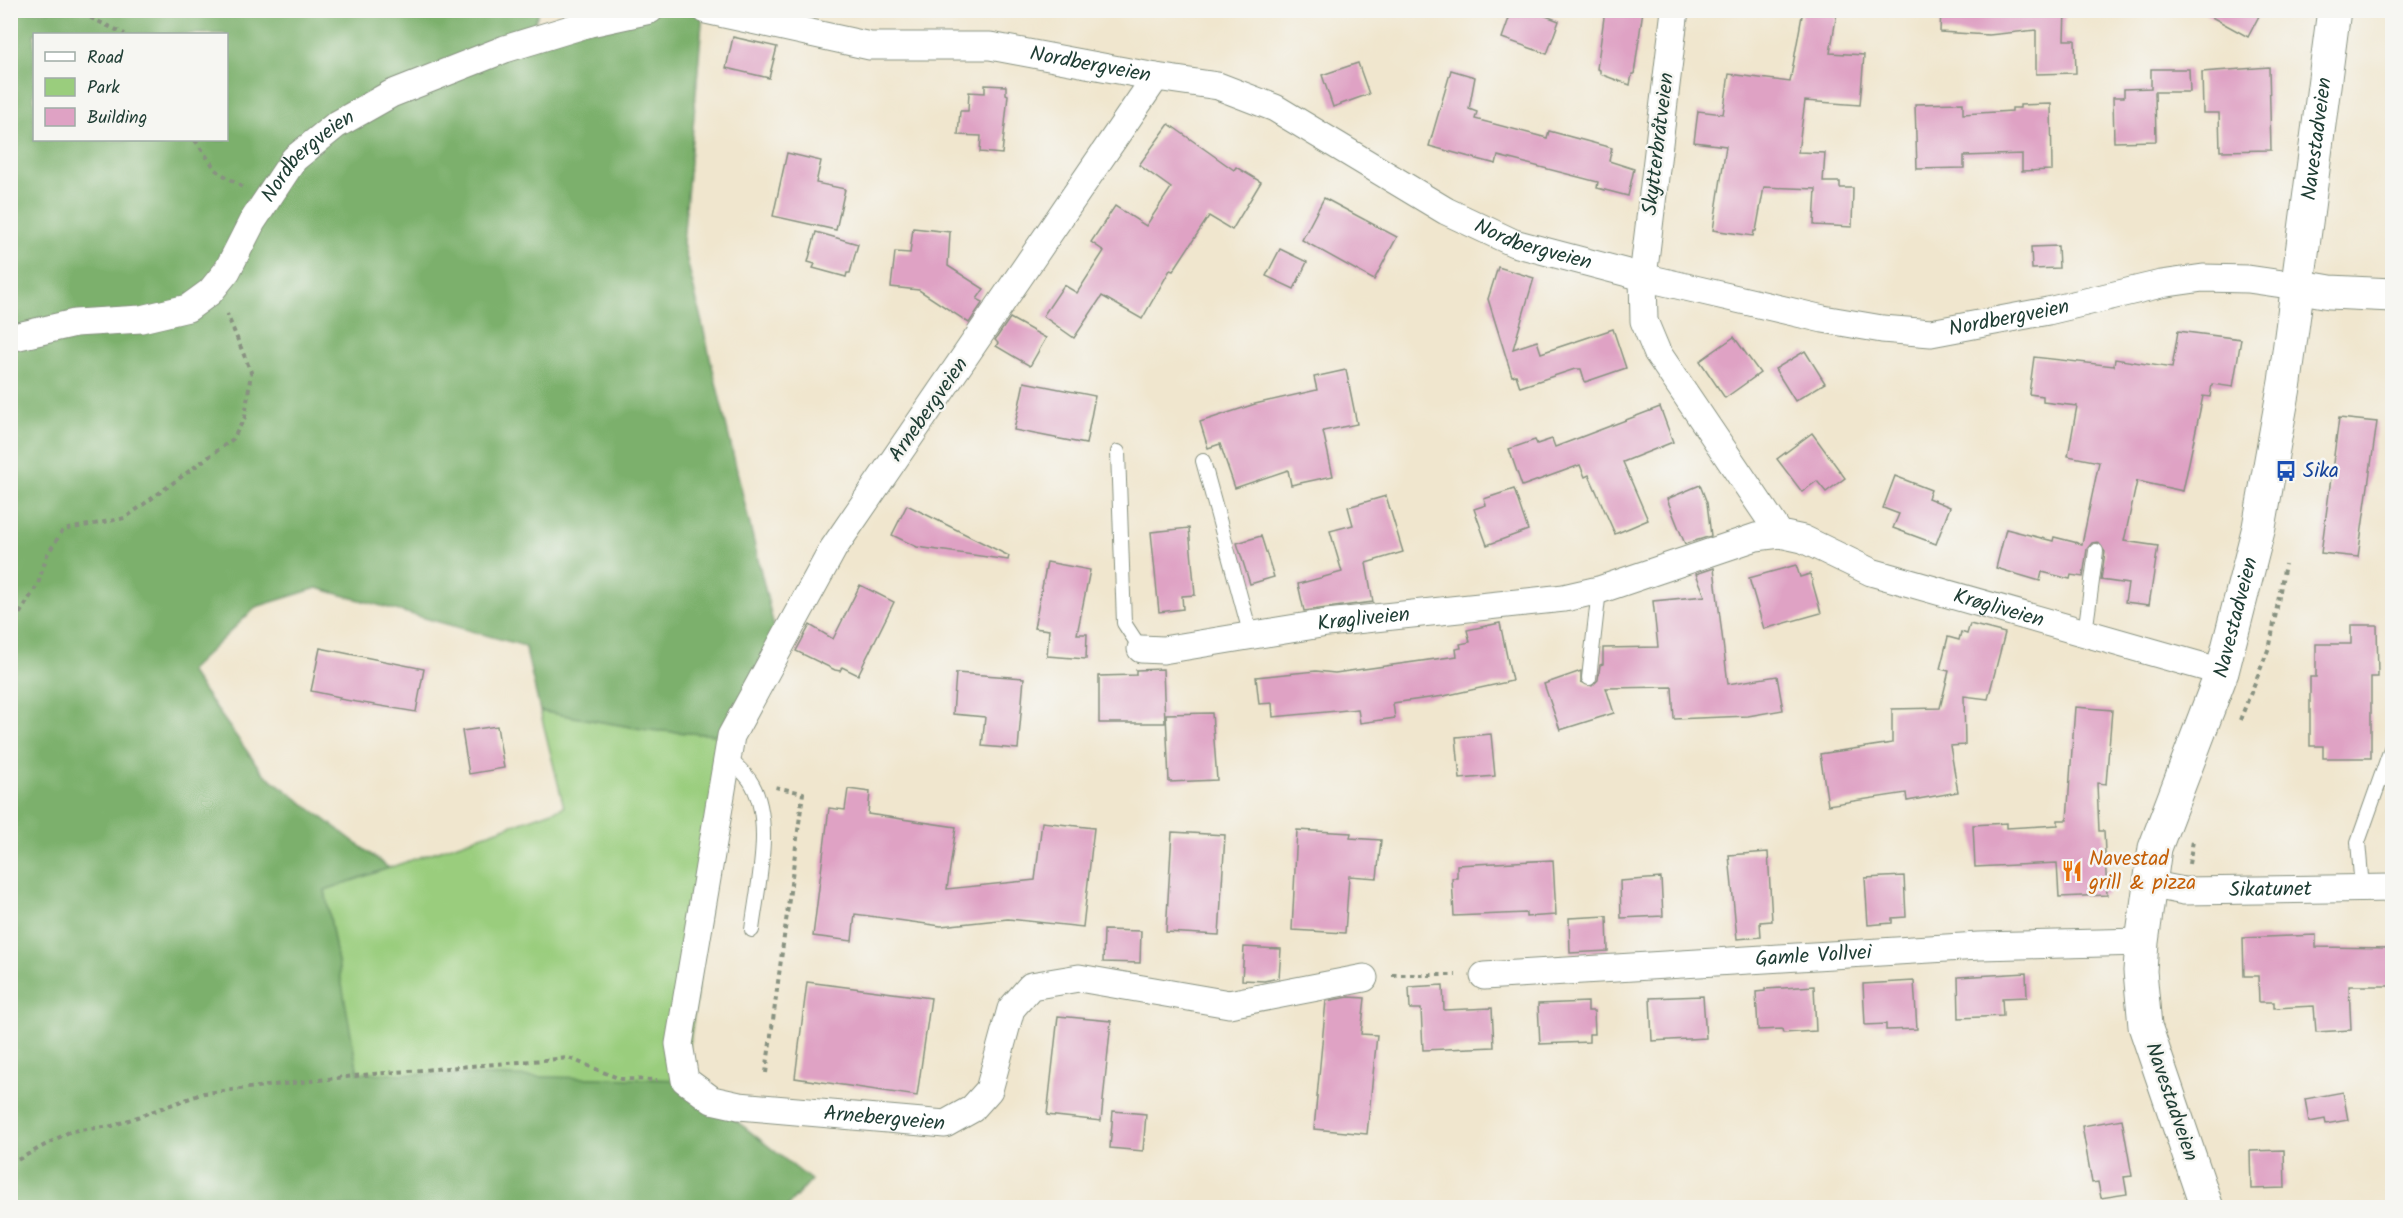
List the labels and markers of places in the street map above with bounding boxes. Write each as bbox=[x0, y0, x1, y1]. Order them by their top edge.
place label: Sika bbox=[2303, 455, 2339, 488]
bus stop icon: Sika bbox=[2274, 459, 2298, 483]
place label: Navestad grill & pizza bbox=[2088, 843, 2196, 900]
restaurant icon: Navestad grill & pizza bbox=[2060, 859, 2084, 883]

